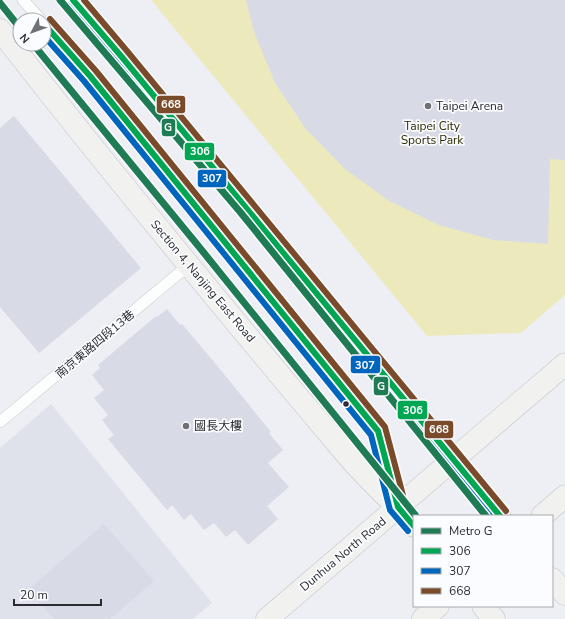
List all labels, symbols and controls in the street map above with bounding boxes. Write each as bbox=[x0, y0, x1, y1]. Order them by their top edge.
north arrow bbox=[12, 12, 52, 52]
text: N bbox=[16, 30, 33, 46]
line badge: 668 bbox=[156, 95, 186, 114]
text: 668 bbox=[161, 97, 181, 112]
place label: Taipei Arena bbox=[436, 98, 503, 114]
marker: Taipei Arena bbox=[423, 101, 433, 111]
line badge: G bbox=[161, 118, 176, 137]
park label: Taipei City Sports Park bbox=[401, 118, 464, 148]
text: G bbox=[164, 120, 172, 135]
line badge: 306 bbox=[184, 142, 215, 161]
text: 306 bbox=[190, 144, 210, 159]
line badge: 307 bbox=[197, 169, 227, 188]
text: 307 bbox=[202, 171, 222, 186]
street label: Section 4, Nanjing East Road bbox=[147, 217, 259, 345]
street label: 南京東路四段13巷 bbox=[52, 306, 138, 382]
line badge: 307 bbox=[350, 355, 381, 374]
text: 307 bbox=[355, 358, 375, 373]
line badge: G bbox=[373, 376, 389, 396]
text: G bbox=[377, 379, 385, 394]
unlabelled marker bbox=[341, 399, 351, 409]
line badge: 306 bbox=[397, 400, 428, 420]
text: 306 bbox=[403, 403, 423, 418]
place label: 國長大樓 bbox=[194, 418, 242, 434]
line badge: 668 bbox=[424, 420, 454, 439]
marker: 國長大樓 bbox=[181, 421, 191, 431]
text: 668 bbox=[429, 422, 449, 437]
street label: Dunhua North Road bbox=[297, 513, 389, 595]
legend bbox=[413, 515, 553, 607]
text: Metro G bbox=[449, 523, 493, 539]
text: 306 bbox=[449, 543, 471, 559]
text: 307 bbox=[449, 563, 471, 579]
scale bar bbox=[14, 581, 101, 607]
text: 668 bbox=[449, 583, 471, 599]
text: 20 m bbox=[20, 587, 48, 603]

